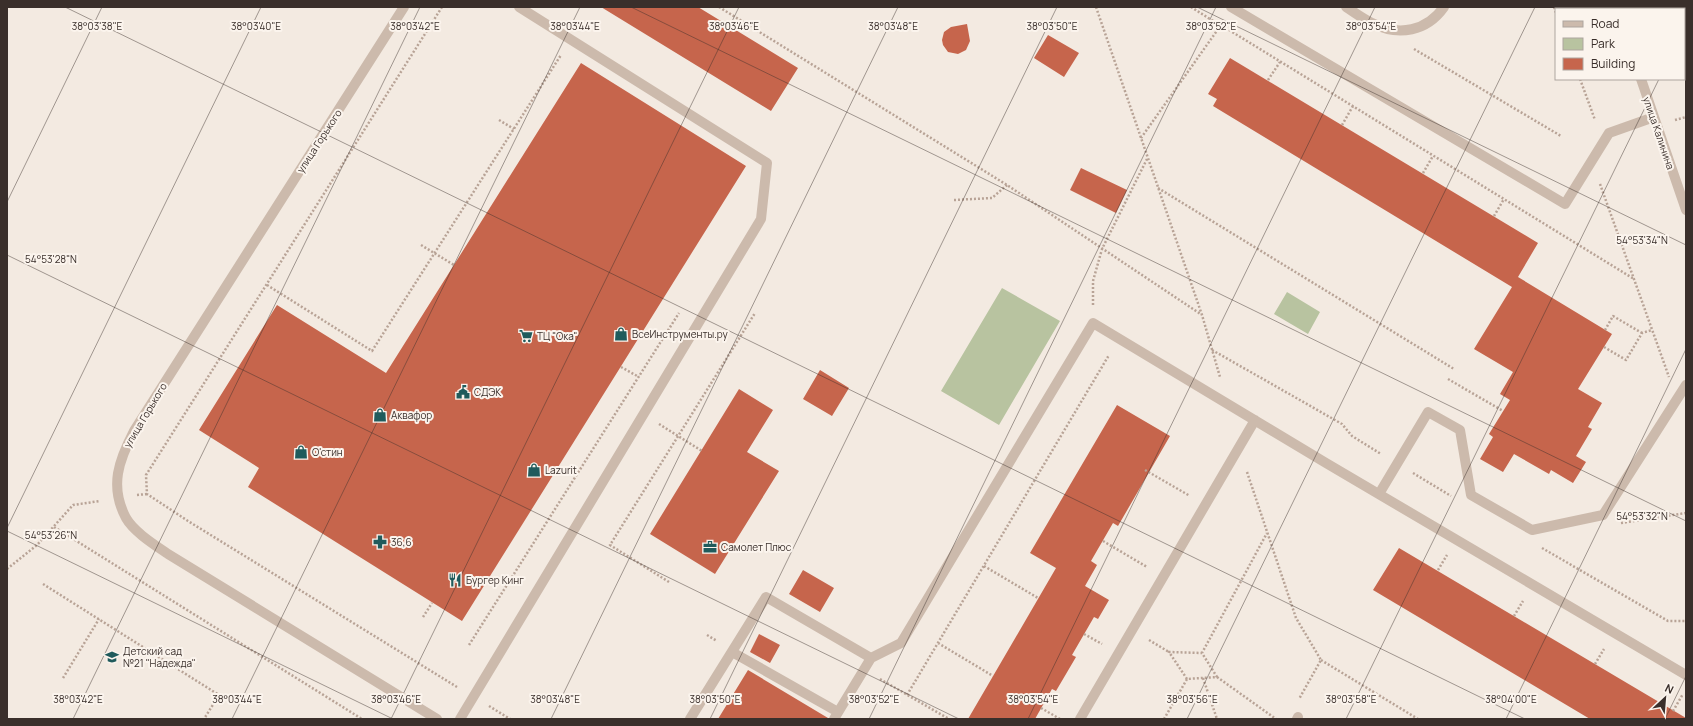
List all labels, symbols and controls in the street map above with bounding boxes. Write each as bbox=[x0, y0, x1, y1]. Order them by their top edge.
legend bbox=[1555, 8, 1685, 80]
text: Road bbox=[1591, 15, 1619, 32]
text: 38°03'38"E bbox=[72, 19, 123, 33]
text: 38°03'40"E bbox=[231, 19, 281, 33]
text: 38°03'42"E bbox=[390, 19, 440, 33]
text: 38°03'44"E bbox=[550, 19, 600, 33]
text: 38°03'46"E bbox=[709, 19, 759, 33]
text: 38°03'48"E bbox=[868, 19, 918, 33]
text: 38°03'50"E bbox=[1026, 19, 1078, 33]
text: 38°03'52"E bbox=[1186, 19, 1237, 33]
text: 38°03'54"E bbox=[1346, 19, 1397, 33]
text: Park bbox=[1591, 35, 1616, 52]
text: Building bbox=[1591, 55, 1635, 72]
street label: улица Калинина bbox=[1640, 95, 1678, 171]
street label: улица Горького bbox=[293, 106, 345, 175]
text: 54°53'34"N bbox=[1616, 233, 1668, 247]
text: 54°53'28"N bbox=[25, 252, 77, 266]
shop icon: ВсеИнструменты.ру bbox=[613, 326, 629, 342]
place label: ВсеИнструменты.ру bbox=[632, 327, 728, 341]
supermarket icon: ТЦ "Ока" bbox=[518, 328, 534, 344]
place label: ТЦ "Ока" bbox=[537, 329, 578, 343]
street label: улица Горького bbox=[120, 380, 170, 450]
public building icon: СДЭК bbox=[455, 384, 471, 400]
place label: СДЭК bbox=[474, 385, 501, 399]
shop icon: Аквафор bbox=[372, 407, 388, 423]
place label: Аквафор bbox=[391, 408, 432, 422]
shop icon: О'стин bbox=[293, 444, 309, 460]
place label: О'стин bbox=[312, 445, 343, 459]
shop icon: Lazurit bbox=[526, 462, 542, 478]
place label: Lazurit bbox=[545, 463, 577, 477]
text: 54°53'32"N bbox=[1616, 509, 1668, 523]
text: 54°53'26"N bbox=[25, 528, 77, 542]
pharmacy icon: 36,6 bbox=[372, 534, 388, 550]
place label: 36,6 bbox=[391, 535, 412, 549]
office icon: Самолет Плюс bbox=[702, 539, 718, 555]
place label: Самолет Плюс bbox=[721, 540, 792, 554]
restaurant icon: Бургер Кинг bbox=[447, 572, 463, 588]
place label: Бургер Кинг bbox=[466, 573, 524, 587]
place label: Детский сад №21 "Надежда" bbox=[123, 644, 196, 670]
school or university icon: Детский сад №21 "Надежда" bbox=[104, 649, 120, 665]
north arrow bbox=[1645, 678, 1685, 718]
text: N bbox=[1663, 680, 1677, 697]
text: 38°03'42"E bbox=[53, 692, 103, 706]
text: 38°03'44"E bbox=[212, 692, 262, 706]
text: 38°03'46"E bbox=[371, 692, 421, 706]
text: 38°03'48"E bbox=[530, 692, 580, 706]
text: 38°03'50"E bbox=[689, 692, 741, 706]
text: 38°03'52"E bbox=[849, 692, 900, 706]
text: 38°03'54"E bbox=[1008, 692, 1059, 706]
text: 38°03'56"E bbox=[1166, 692, 1218, 706]
text: 38°03'58"E bbox=[1326, 692, 1377, 706]
text: 38°04'00"E bbox=[1485, 692, 1537, 706]

